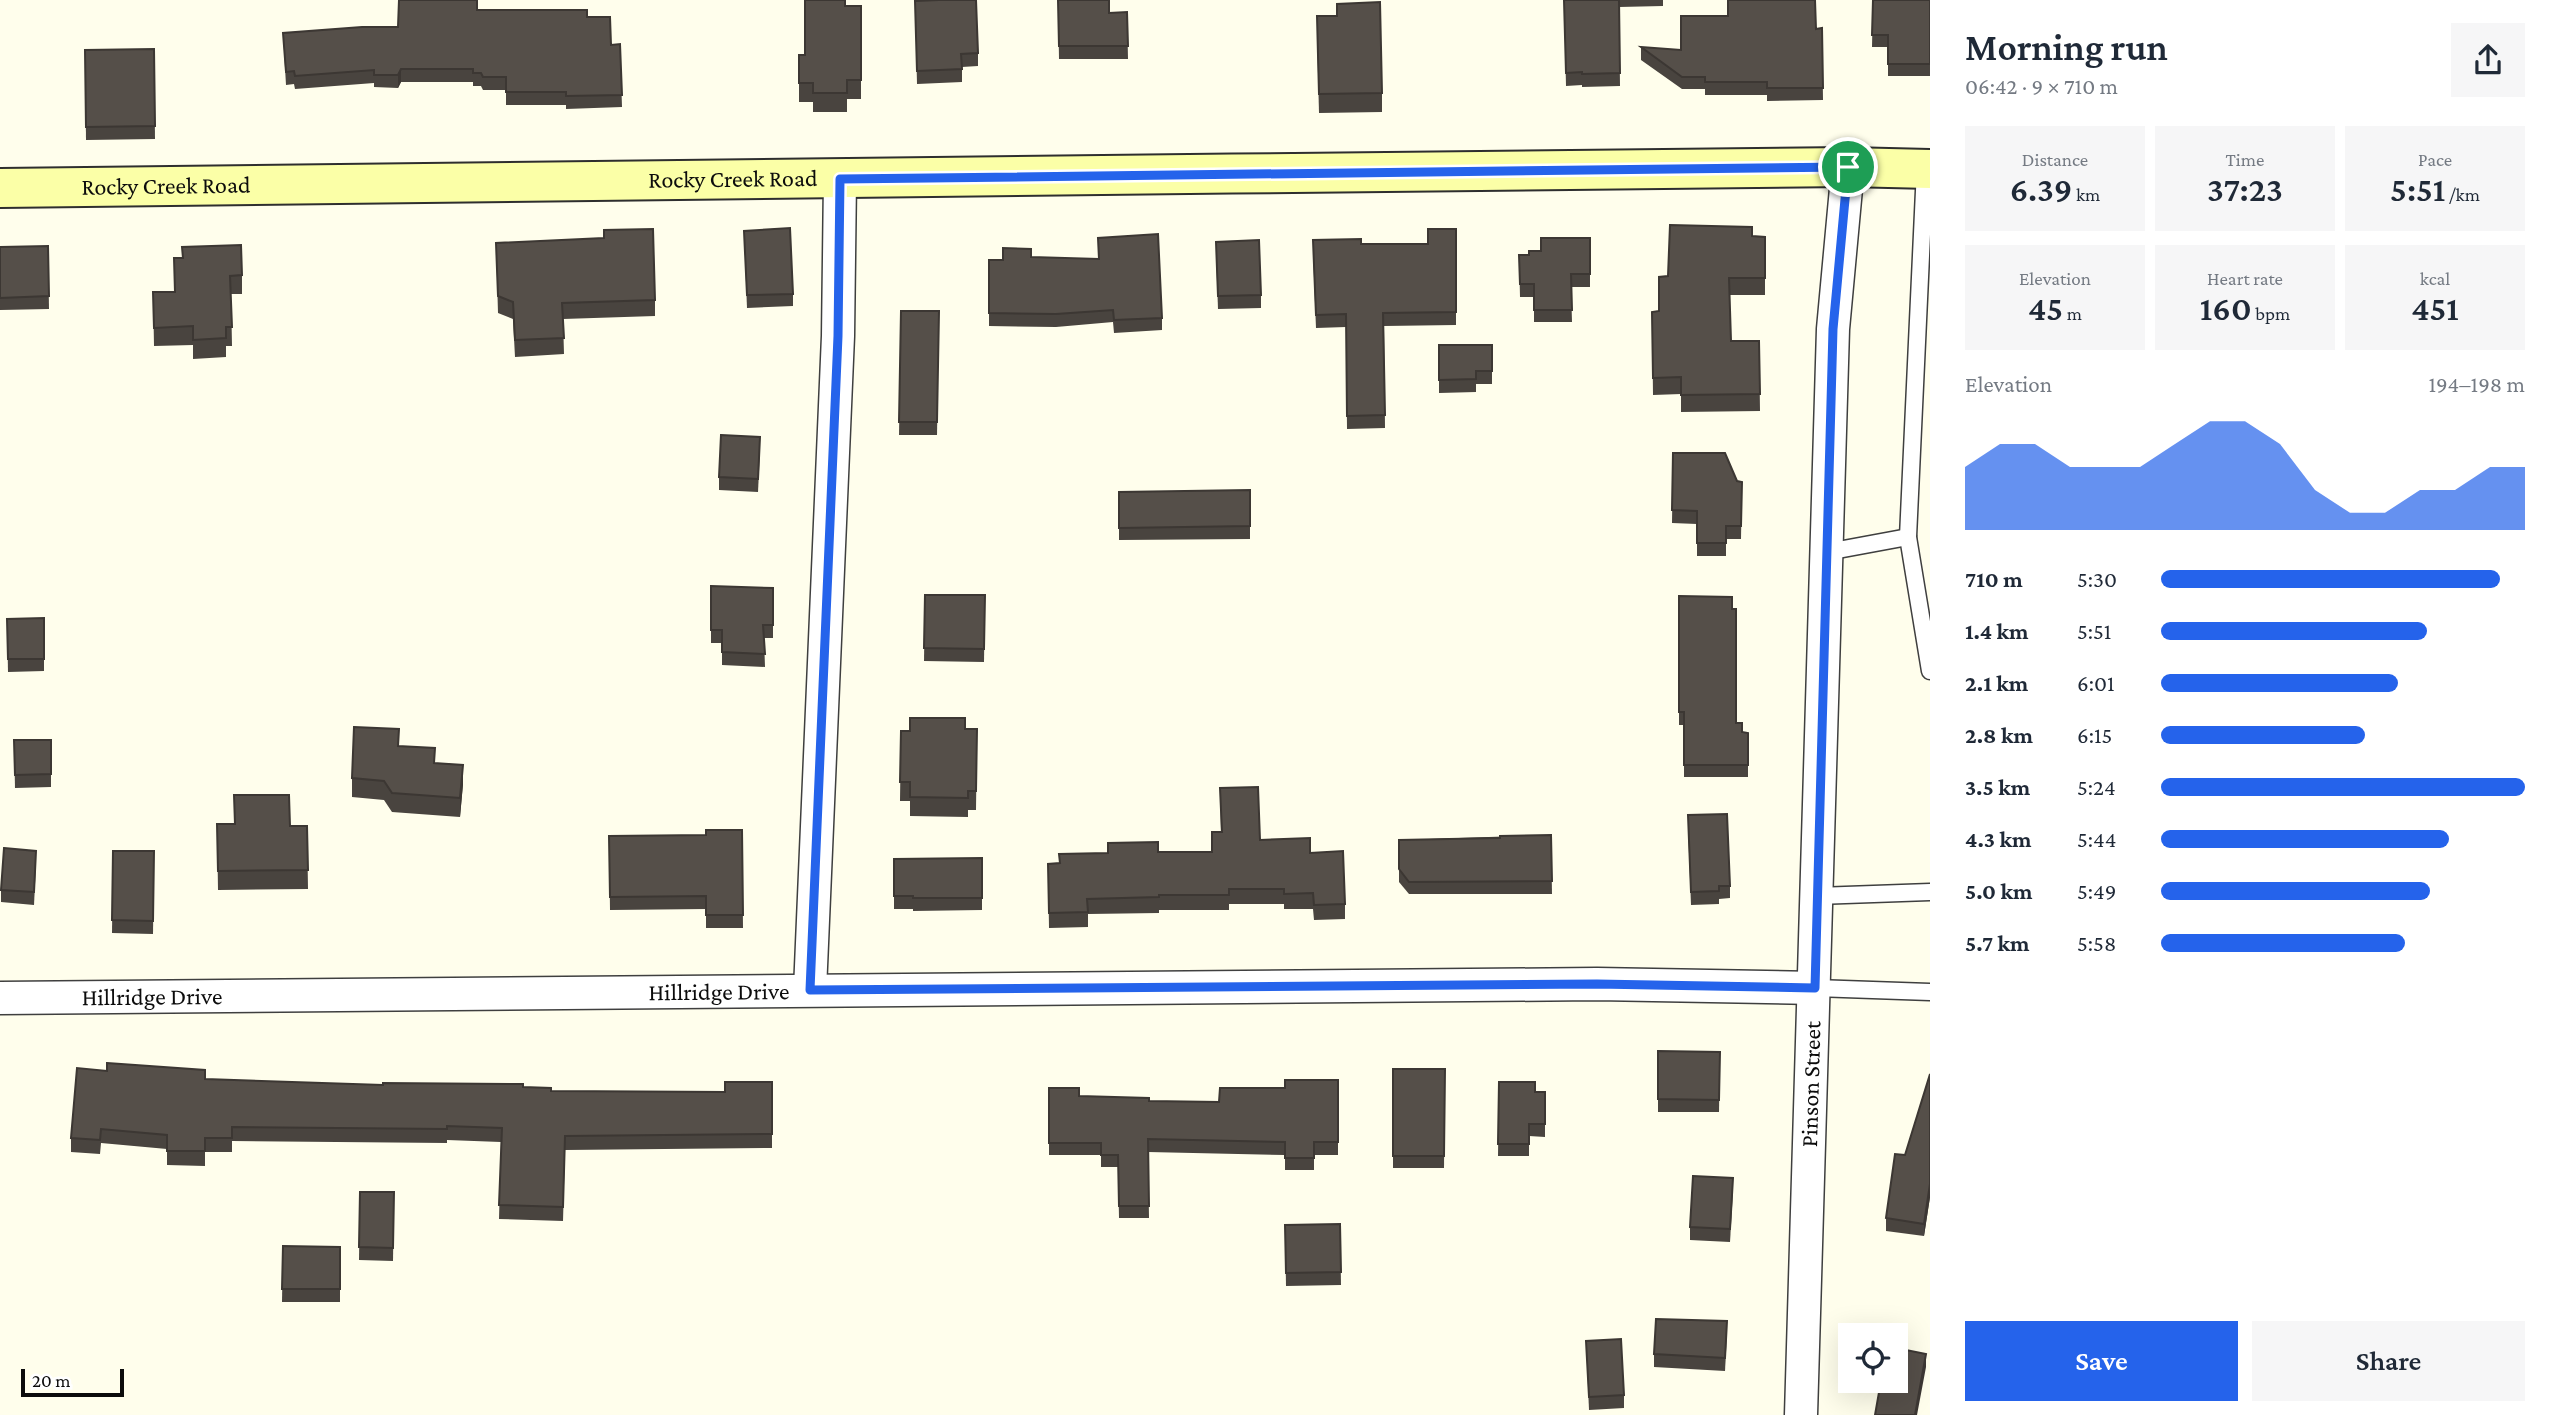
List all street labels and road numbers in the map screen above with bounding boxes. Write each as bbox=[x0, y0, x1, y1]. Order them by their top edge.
street label: Rocky Creek Road bbox=[648, 164, 818, 193]
street label: Rocky Creek Road bbox=[81, 171, 251, 200]
street label: Hillridge Drive bbox=[648, 977, 790, 1005]
street label: Hillridge Drive bbox=[81, 982, 223, 1010]
street label: Pinson Street bbox=[1795, 1020, 1826, 1148]

